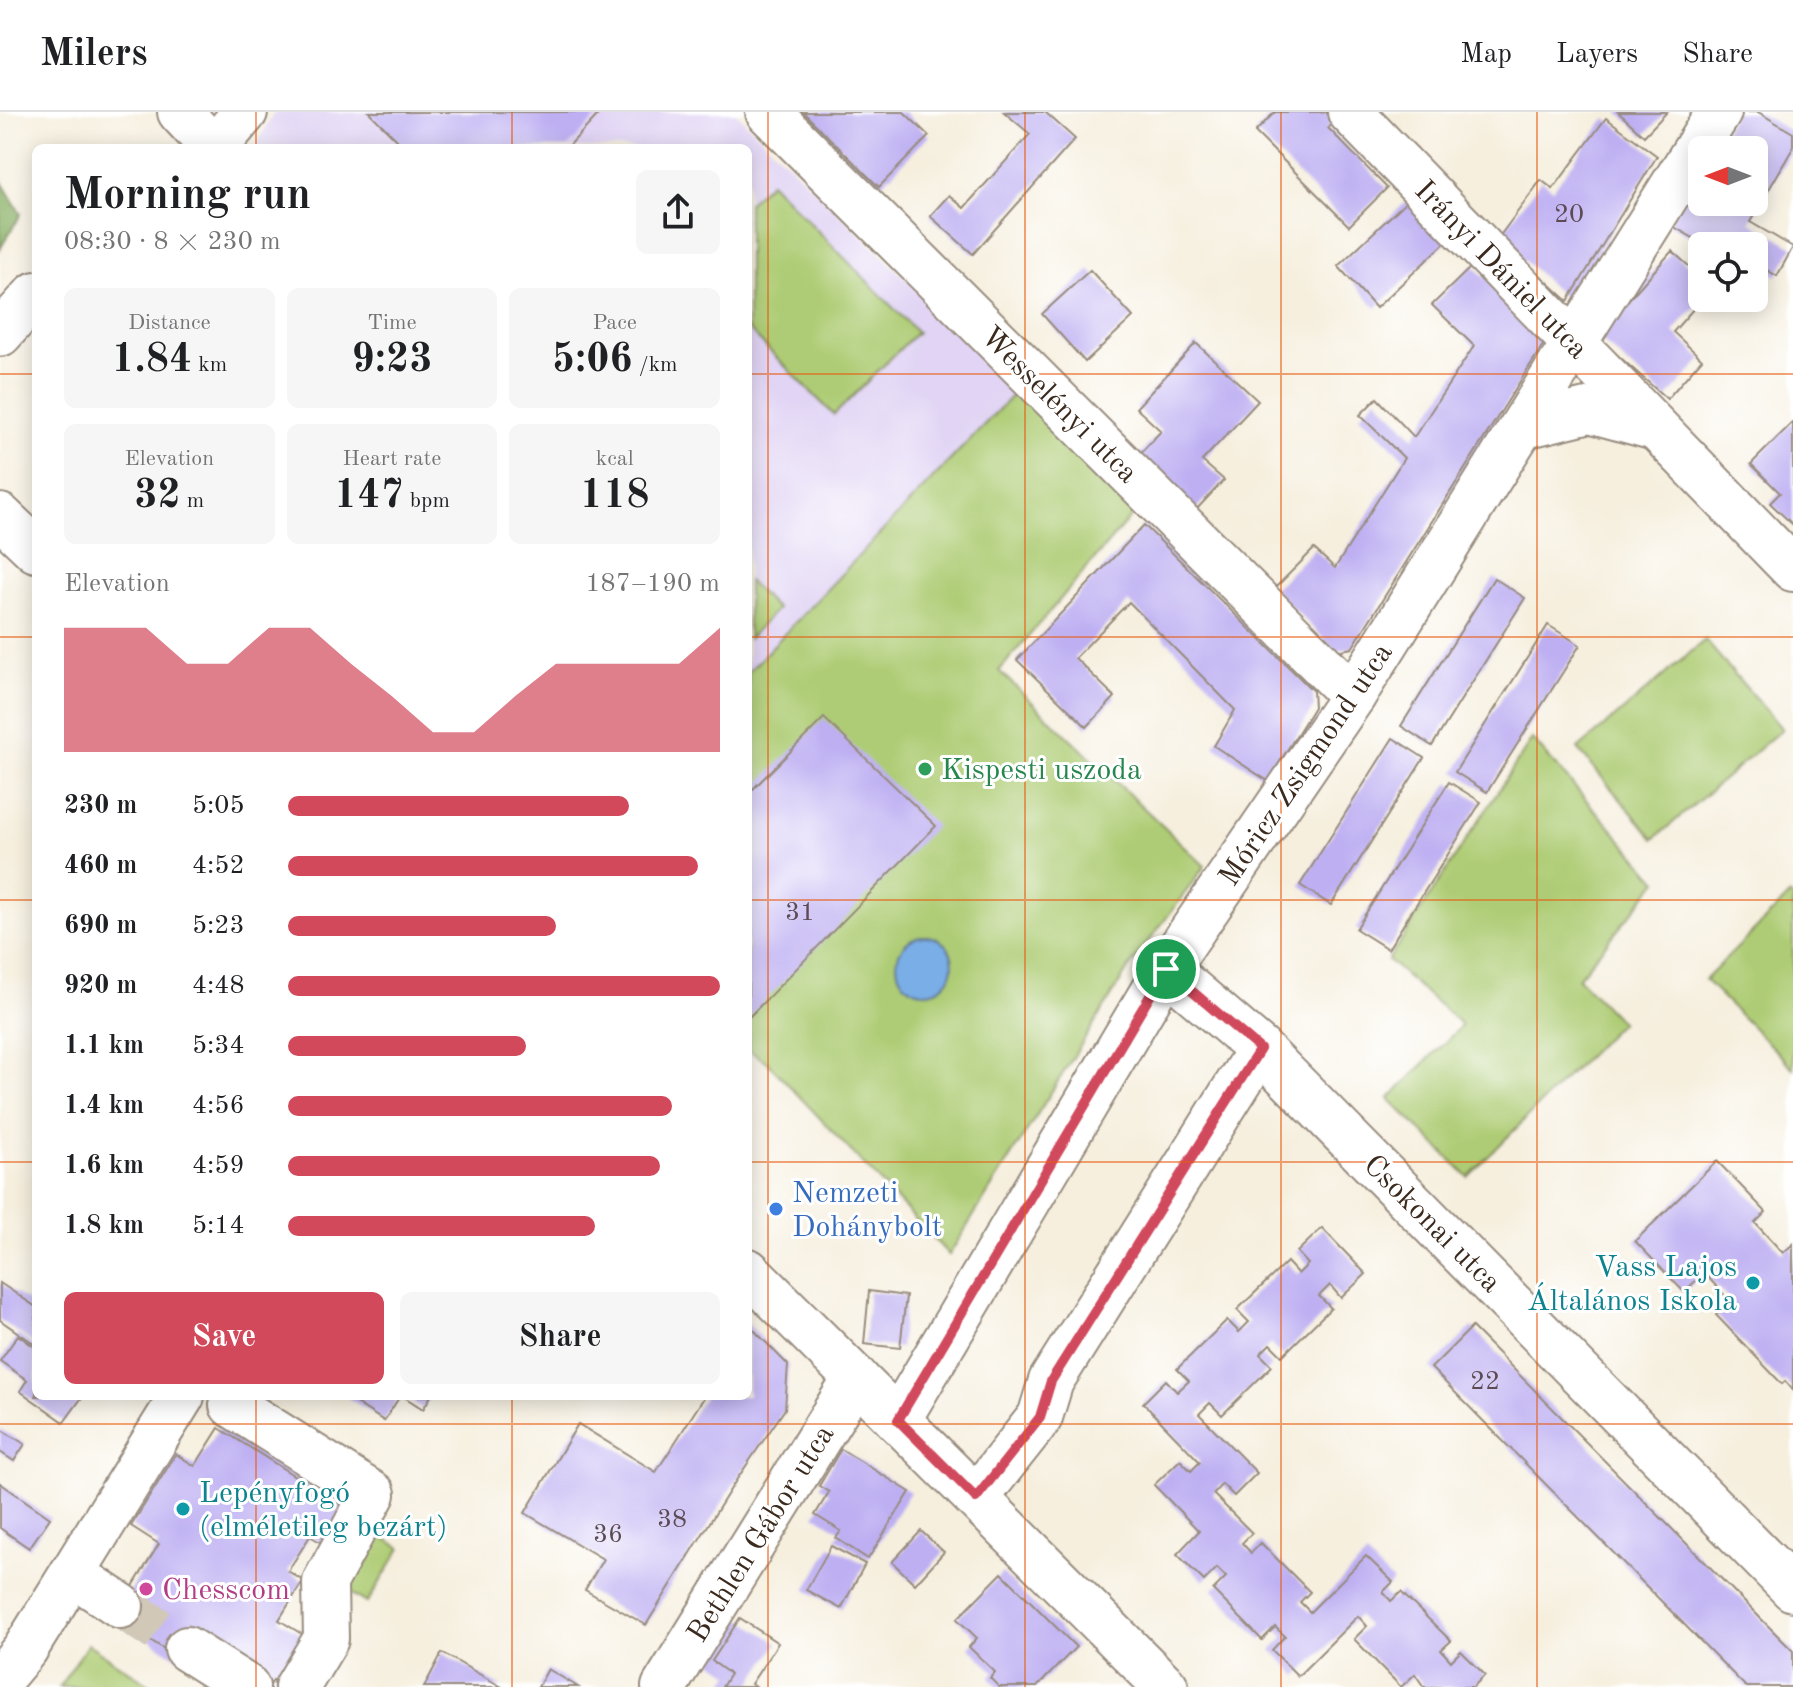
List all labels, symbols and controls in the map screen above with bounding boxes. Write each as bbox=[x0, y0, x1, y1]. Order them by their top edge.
text: Milers bbox=[40, 36, 148, 74]
text: Map bbox=[1460, 41, 1512, 69]
text: Layers bbox=[1556, 41, 1638, 69]
text: Share bbox=[1682, 41, 1753, 69]
north arrow bbox=[1688, 136, 1768, 216]
map controls bbox=[1688, 136, 1768, 312]
button: share bbox=[636, 170, 720, 254]
text: Morning run bbox=[64, 174, 311, 218]
street label: Irányi Dániel utca bbox=[1408, 176, 1593, 365]
house number: 20 bbox=[1554, 202, 1584, 228]
text: 08:30 · 8 × 230 m bbox=[64, 229, 281, 255]
button: locate bbox=[1688, 232, 1768, 312]
text: Distance bbox=[128, 312, 211, 334]
text: Time bbox=[367, 312, 417, 334]
text: Pace bbox=[592, 312, 637, 334]
street label: Wesselényi utca bbox=[975, 321, 1143, 490]
text: 1.84 bbox=[111, 341, 192, 381]
text: 9:23 bbox=[352, 341, 432, 381]
text: 5:06 bbox=[552, 341, 633, 381]
text: km bbox=[192, 354, 227, 376]
text: /km bbox=[633, 354, 678, 376]
text: Elevation bbox=[125, 448, 214, 470]
text: Heart rate bbox=[343, 448, 441, 470]
text: kcal bbox=[596, 448, 634, 470]
text: 32 bbox=[134, 477, 181, 517]
text: 147 bbox=[334, 477, 404, 517]
text: 118 bbox=[580, 477, 649, 517]
text: m bbox=[181, 490, 204, 512]
text: bpm bbox=[404, 490, 450, 512]
text: Elevation bbox=[64, 571, 170, 597]
text: 187–190 m bbox=[585, 571, 720, 597]
street label: Móricz Zsigmond utca bbox=[1214, 638, 1399, 892]
place label: Kispesti uszoda bbox=[941, 756, 1142, 786]
marker: Kispesti uszoda bbox=[916, 760, 934, 778]
text: 230 m bbox=[64, 793, 137, 819]
text: 5:05 bbox=[192, 793, 245, 819]
text: 460 m bbox=[64, 853, 137, 879]
text: 4:52 bbox=[192, 853, 245, 879]
house number: 31 bbox=[785, 900, 815, 926]
text: 690 m bbox=[64, 913, 137, 939]
text: 5:23 bbox=[192, 913, 245, 939]
pin bbox=[1132, 935, 1200, 1003]
icon: arrive bbox=[1144, 947, 1188, 991]
text: 920 m bbox=[64, 973, 137, 999]
text: 4:48 bbox=[192, 973, 245, 999]
text: 1.1 km bbox=[64, 1033, 144, 1059]
text: 5:34 bbox=[192, 1033, 245, 1059]
text: 1.4 km bbox=[64, 1093, 144, 1119]
text: 4:56 bbox=[192, 1093, 245, 1119]
street label: Csokonai utca bbox=[1357, 1150, 1506, 1299]
text: 1.6 km bbox=[64, 1153, 144, 1179]
text: 4:59 bbox=[192, 1153, 245, 1179]
place label: Nemzeti Dohánybolt bbox=[792, 1179, 942, 1243]
marker: Nemzeti Dohánybolt bbox=[767, 1200, 785, 1218]
text: 1.8 km bbox=[64, 1213, 144, 1239]
text: 5:14 bbox=[192, 1213, 245, 1239]
place label: Vass Lajos Általános Iskola bbox=[1527, 1253, 1737, 1317]
marker: Vass Lajos Általános Iskola bbox=[1744, 1274, 1762, 1292]
button: Save bbox=[64, 1292, 384, 1384]
button: Share bbox=[400, 1292, 720, 1384]
house number: 22 bbox=[1470, 1369, 1500, 1395]
street label: Bethlen Gábor utca bbox=[683, 1420, 841, 1648]
place label: Lepényfogó (elméletileg bezárt) bbox=[199, 1479, 448, 1543]
marker: Lepényfogó (elméletileg bezárt) bbox=[174, 1500, 192, 1518]
house number: 38 bbox=[657, 1507, 687, 1533]
house number: 36 bbox=[593, 1522, 623, 1548]
place label: Chesscom bbox=[162, 1576, 290, 1606]
marker: Chesscom bbox=[137, 1580, 155, 1598]

